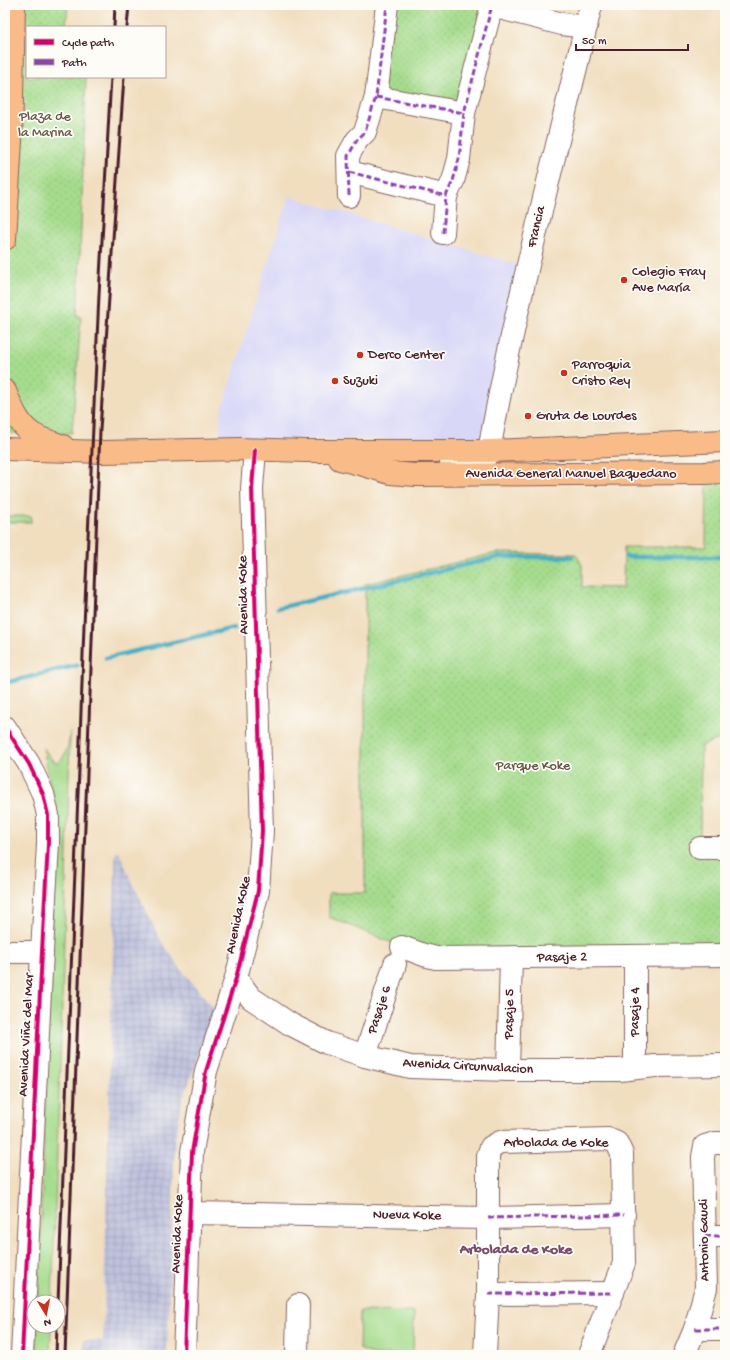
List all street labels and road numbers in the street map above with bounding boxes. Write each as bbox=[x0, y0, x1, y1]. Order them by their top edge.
street label: Francia bbox=[524, 203, 550, 250]
street label: Avenida General Manuel Baquedano bbox=[465, 466, 677, 483]
street label: Avenida Koke bbox=[235, 555, 253, 635]
street label: Avenida Koke bbox=[222, 874, 256, 955]
street label: Pasaje 2 bbox=[536, 949, 587, 967]
street label: Avenida Viña del Mar bbox=[15, 972, 39, 1097]
street label: Pasaje 6 bbox=[364, 983, 396, 1037]
street label: Pasaje 4 bbox=[627, 987, 644, 1038]
street label: Pasaje 5 bbox=[501, 989, 519, 1040]
street label: Avenida Circunvalacion bbox=[402, 1055, 534, 1079]
street label: Arbolada de Koke bbox=[503, 1135, 609, 1152]
street label: Avenida Koke bbox=[168, 1193, 188, 1274]
street label: Antonio Gaudi bbox=[696, 1199, 714, 1281]
street label: Nueva Koke bbox=[373, 1207, 442, 1225]

